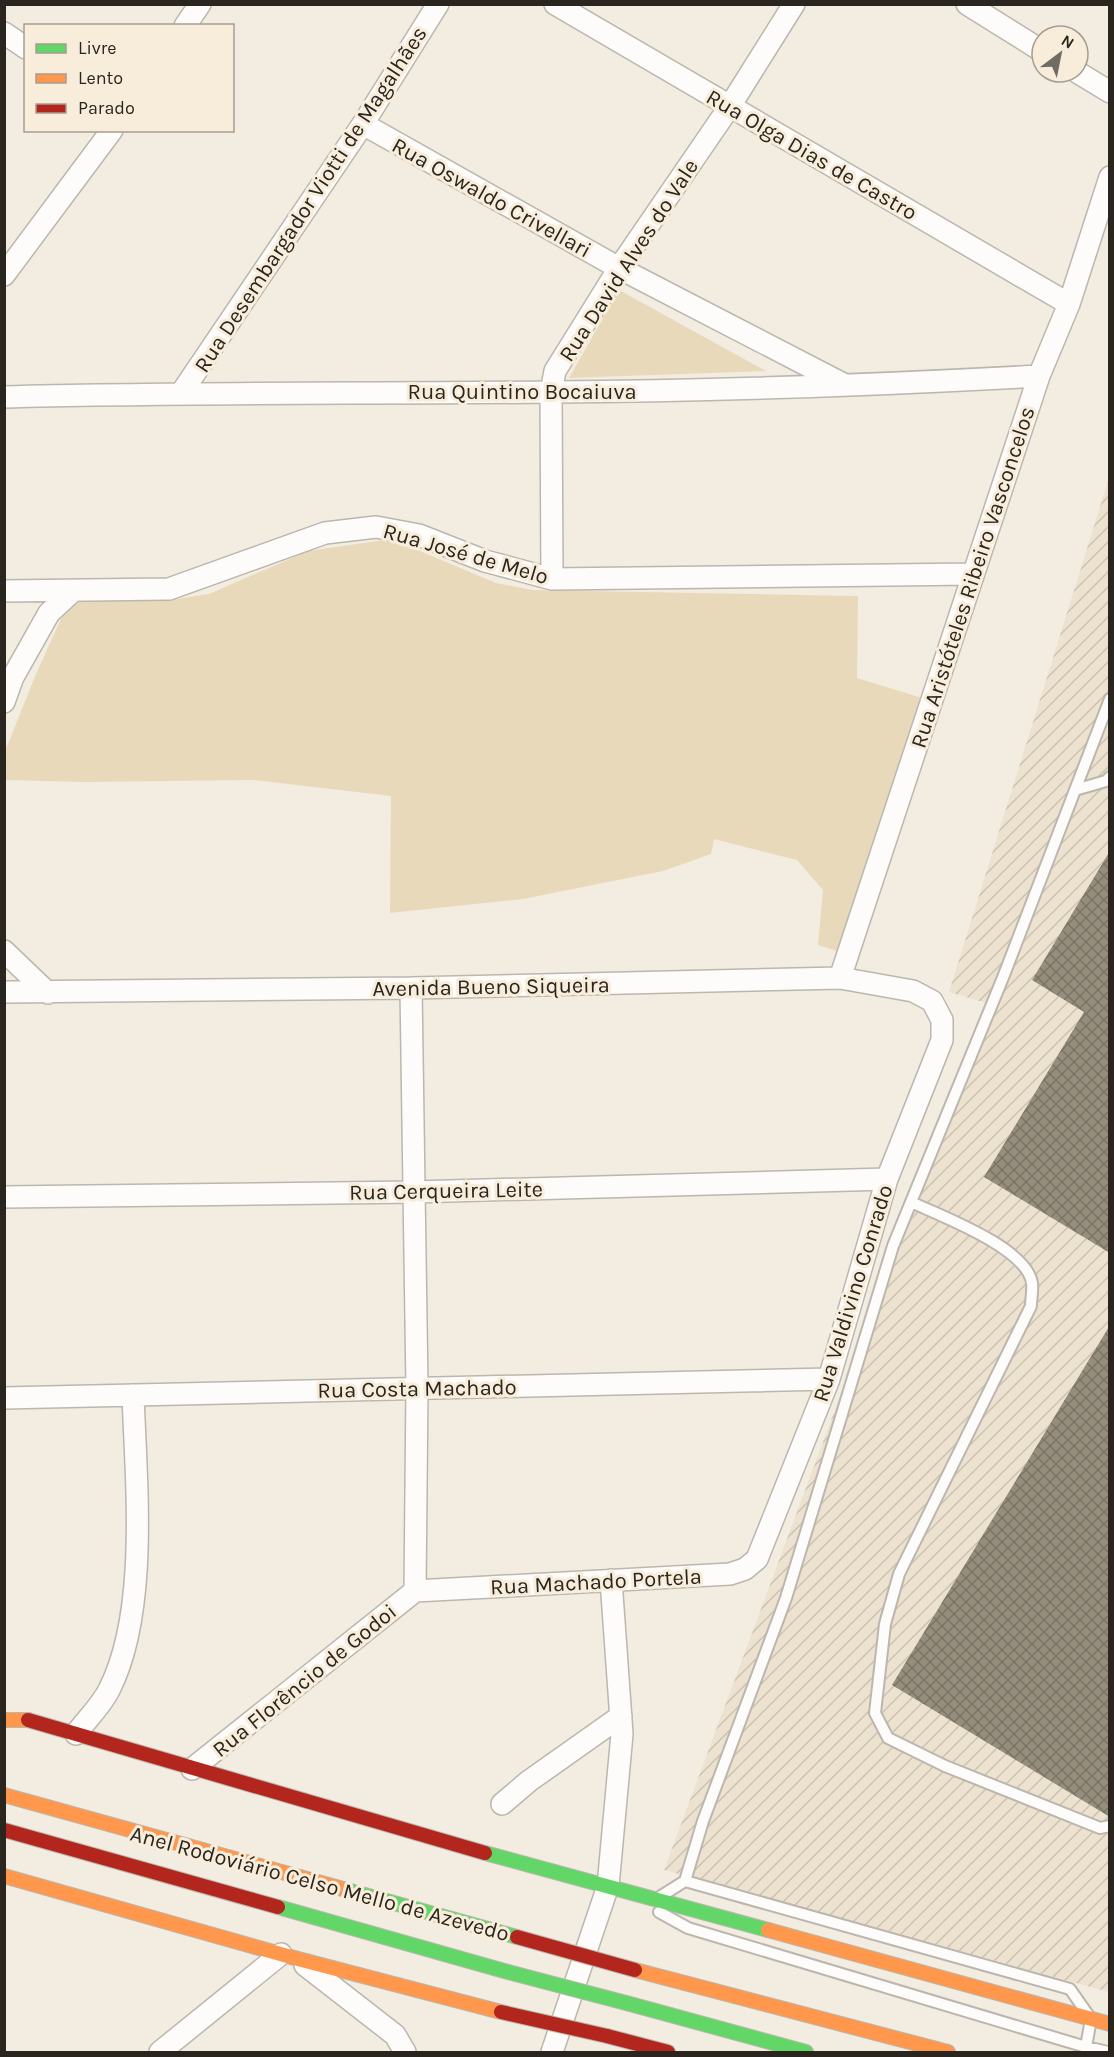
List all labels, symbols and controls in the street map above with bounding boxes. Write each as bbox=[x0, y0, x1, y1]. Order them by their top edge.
street label: Rua Desembargador Viotti de Magalhães bbox=[189, 22, 433, 377]
legend bbox=[24, 24, 234, 132]
north arrow bbox=[1030, 24, 1090, 84]
text: N bbox=[1058, 31, 1078, 53]
text: Livre bbox=[78, 37, 117, 59]
text: Lento bbox=[78, 67, 123, 89]
street label: Rua Olga Dias de Castro bbox=[701, 84, 922, 226]
text: Parado bbox=[78, 97, 135, 119]
street label: Rua Oswaldo Crivellari bbox=[387, 132, 596, 263]
street label: Rua David Alves do Vale bbox=[554, 154, 704, 367]
street label: Rua Quintino Bocaiuva bbox=[407, 379, 637, 405]
street label: Rua Aristóteles Ribeiro Vasconcelos bbox=[905, 403, 1041, 751]
street label: Rua José de Melo bbox=[380, 518, 551, 590]
street label: Avenida Bueno Siqueira bbox=[372, 972, 610, 1002]
street label: Rua Cerqueira Leite bbox=[349, 1176, 543, 1206]
street label: Rua Valdivino Conrado bbox=[808, 1182, 898, 1405]
street label: Rua Costa Machado bbox=[317, 1374, 517, 1404]
street label: Rua Machado Portela bbox=[490, 1563, 703, 1601]
street label: Rua Florêncio de Godoi bbox=[208, 1599, 402, 1763]
street label: Anel Rodoviário Celso Mello de Azevedo bbox=[127, 1821, 512, 1947]

